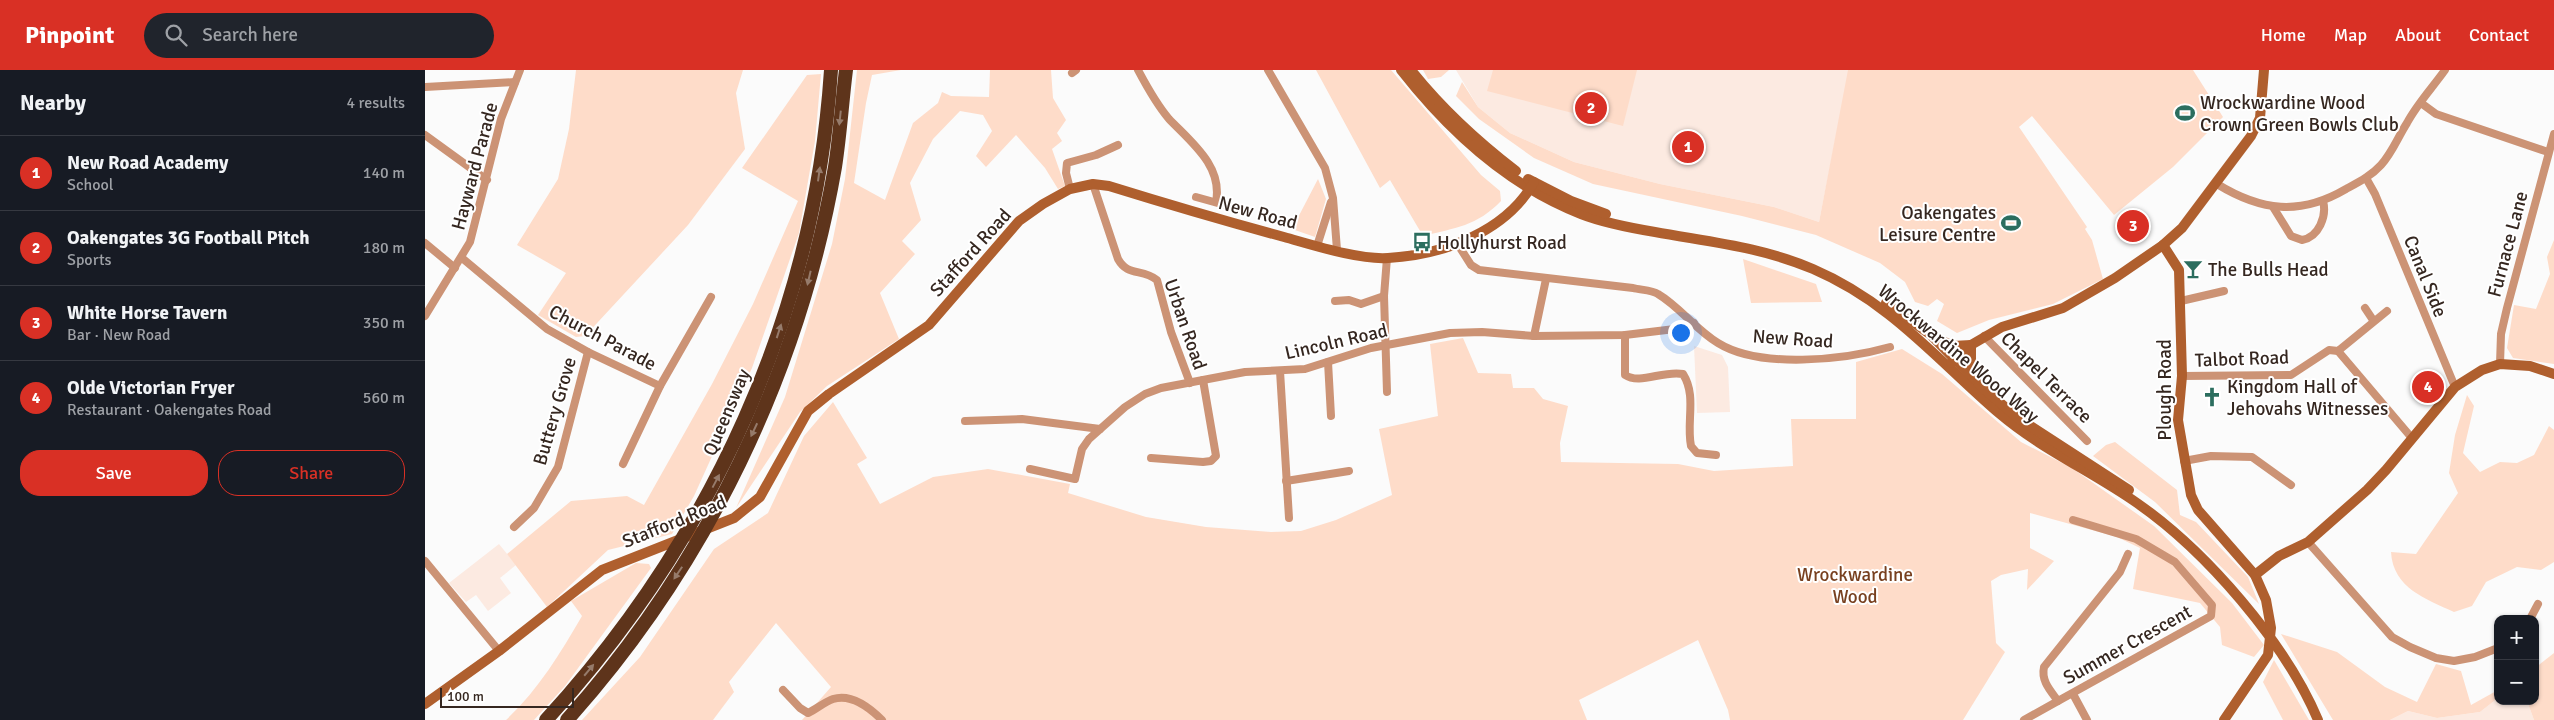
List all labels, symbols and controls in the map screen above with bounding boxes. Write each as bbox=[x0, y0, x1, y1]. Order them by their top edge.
search box bbox=[144, 13, 494, 58]
text: Pinpoint bbox=[25, 20, 114, 50]
icon: search bbox=[162, 21, 190, 49]
text: Search here bbox=[202, 23, 298, 47]
text: Home bbox=[2261, 24, 2306, 46]
text: Map bbox=[2334, 24, 2367, 46]
text: About bbox=[2395, 24, 2441, 46]
text: Contact bbox=[2469, 24, 2529, 46]
pin: 2 bbox=[1575, 89, 1607, 127]
text: Nearby bbox=[20, 90, 86, 116]
place label: Wrockwardine Wood Crown Green Bowls Club bbox=[2200, 91, 2399, 137]
text: 4 results bbox=[346, 93, 405, 113]
street label: Hayward Parade bbox=[446, 100, 504, 233]
sports icon: Wrockwardine Wood Crown Green Bowls Club bbox=[2174, 102, 2196, 124]
one-way arrow bbox=[836, 111, 844, 127]
pin: 1 bbox=[1672, 128, 1704, 166]
text: New Road Academy bbox=[67, 151, 228, 175]
text: 1 bbox=[32, 163, 40, 183]
text: 140 m bbox=[363, 163, 405, 183]
one-way arrow bbox=[815, 166, 823, 182]
text: School bbox=[67, 175, 113, 195]
street label: Furnace Lane bbox=[2482, 189, 2534, 300]
street label: New Road bbox=[1216, 191, 1300, 235]
place label: Oakengates Leisure Centre bbox=[1879, 201, 1996, 247]
street label: Stafford Road bbox=[925, 204, 1017, 302]
pin: 3 bbox=[2117, 207, 2149, 245]
sports icon: Oakengates Leisure Centre bbox=[2000, 212, 2022, 234]
text: Oakengates 3G Football Pitch bbox=[67, 226, 310, 250]
bus stop icon: Hollyhurst Road bbox=[1411, 231, 1433, 253]
place label: Hollyhurst Road bbox=[1437, 231, 1567, 255]
street label: Canal Side bbox=[2398, 232, 2452, 321]
text: 2 bbox=[32, 238, 40, 258]
text: 180 m bbox=[363, 238, 405, 258]
text: Sports bbox=[67, 250, 112, 270]
bar icon: The Bulls Head bbox=[2182, 258, 2204, 280]
place label: The Bulls Head bbox=[2208, 258, 2329, 282]
one-way arrow bbox=[805, 270, 813, 285]
street label: Urban Road bbox=[1158, 276, 1212, 373]
street label: Wrockwardine Wood Way bbox=[1873, 279, 2044, 428]
street label: Church Parade bbox=[545, 300, 660, 376]
text: White Horse Tavern bbox=[67, 301, 227, 325]
text: 3 bbox=[32, 313, 40, 333]
text: 350 m bbox=[363, 313, 405, 333]
street label: Lincoln Road bbox=[1283, 319, 1390, 365]
your location bbox=[1668, 320, 1694, 346]
one-way arrow bbox=[775, 324, 783, 339]
street label: New Road bbox=[1752, 324, 1834, 354]
text: Bar · New Road bbox=[67, 325, 171, 345]
street label: Chapel Terrace bbox=[1995, 327, 2097, 429]
street label: Plough Road bbox=[2153, 339, 2177, 441]
street label: Talbot Road bbox=[2194, 345, 2290, 373]
street label: Buttery Grove bbox=[528, 354, 582, 468]
street label: Queensway bbox=[698, 365, 756, 460]
pin: 4 bbox=[2412, 368, 2444, 406]
place label: Kingdom Hall of Jehovahs Witnesses bbox=[2227, 375, 2388, 421]
text: Olde Victorian Fryer bbox=[67, 376, 234, 400]
church icon: Kingdom Hall of Jehovahs Witnesses bbox=[2201, 386, 2223, 408]
text: 4 bbox=[32, 388, 40, 408]
text: 560 m bbox=[363, 388, 405, 408]
text: Restaurant · Oakengates Road bbox=[67, 400, 271, 420]
one-way arrow bbox=[750, 423, 758, 437]
button: Save bbox=[20, 450, 208, 496]
button: Share bbox=[218, 450, 405, 496]
one-way arrow bbox=[712, 474, 720, 488]
street label: Stafford Road bbox=[619, 490, 730, 554]
park label: Wrockwardine Wood bbox=[1797, 563, 1913, 609]
one-way arrow bbox=[673, 567, 682, 580]
street label: Summer Crescent bbox=[2059, 599, 2196, 690]
map controls bbox=[2494, 615, 2539, 705]
button: + bbox=[2494, 615, 2539, 660]
button: − bbox=[2494, 660, 2539, 705]
one-way arrow bbox=[584, 663, 595, 676]
scale bar bbox=[440, 685, 574, 708]
text: 100 m bbox=[447, 688, 484, 705]

